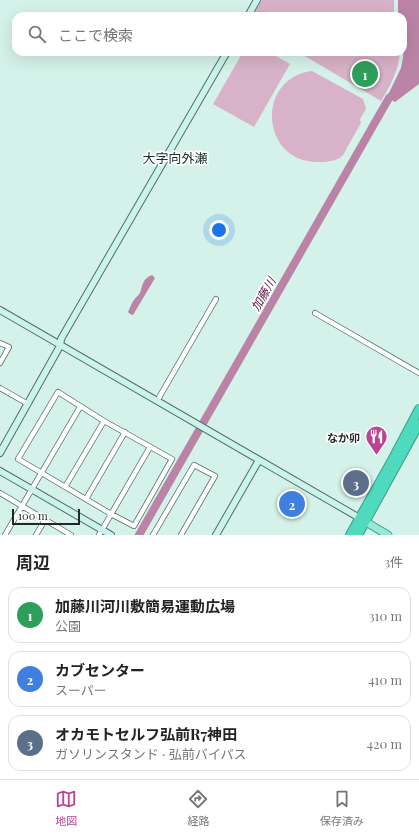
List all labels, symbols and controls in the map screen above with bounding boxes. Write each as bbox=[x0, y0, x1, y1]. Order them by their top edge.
search box bbox=[12, 12, 407, 56]
icon: search bbox=[26, 23, 48, 45]
text: ここで検索 bbox=[58, 25, 133, 45]
pin: 1 bbox=[352, 59, 378, 89]
district label: 大字向外瀬 bbox=[142, 149, 208, 166]
your location bbox=[209, 220, 229, 240]
water label: 加藤川 bbox=[247, 273, 280, 314]
restaurant icon: なか卯 bbox=[363, 424, 389, 457]
place label: なか卯 bbox=[327, 430, 360, 445]
pin: 3 bbox=[343, 468, 369, 498]
pin: 2 bbox=[279, 489, 305, 519]
scale bar bbox=[12, 507, 80, 526]
text: 100 m bbox=[18, 508, 48, 523]
text: 周辺 bbox=[16, 551, 50, 573]
text: 3件 bbox=[384, 553, 403, 570]
text: 加藤川河川敷簡易運動広場 bbox=[55, 596, 235, 616]
text: 1 bbox=[28, 607, 32, 624]
text: 310 m bbox=[369, 607, 402, 624]
text: 公園 bbox=[55, 617, 81, 634]
text: カブセンター bbox=[55, 660, 145, 680]
text: 2 bbox=[27, 671, 33, 688]
text: 410 m bbox=[368, 671, 402, 688]
text: スーパー bbox=[55, 681, 107, 698]
text: オカモトセルフ弘前R7神田 bbox=[55, 724, 237, 744]
text: 3 bbox=[27, 735, 33, 752]
text: 420 m bbox=[367, 735, 402, 752]
text: ガソリンスタンド · 弘前バイパス bbox=[55, 745, 246, 762]
tab: 地図 bbox=[55, 788, 77, 828]
tab: 経路 bbox=[187, 788, 209, 828]
tab: 保存済み bbox=[320, 788, 364, 828]

